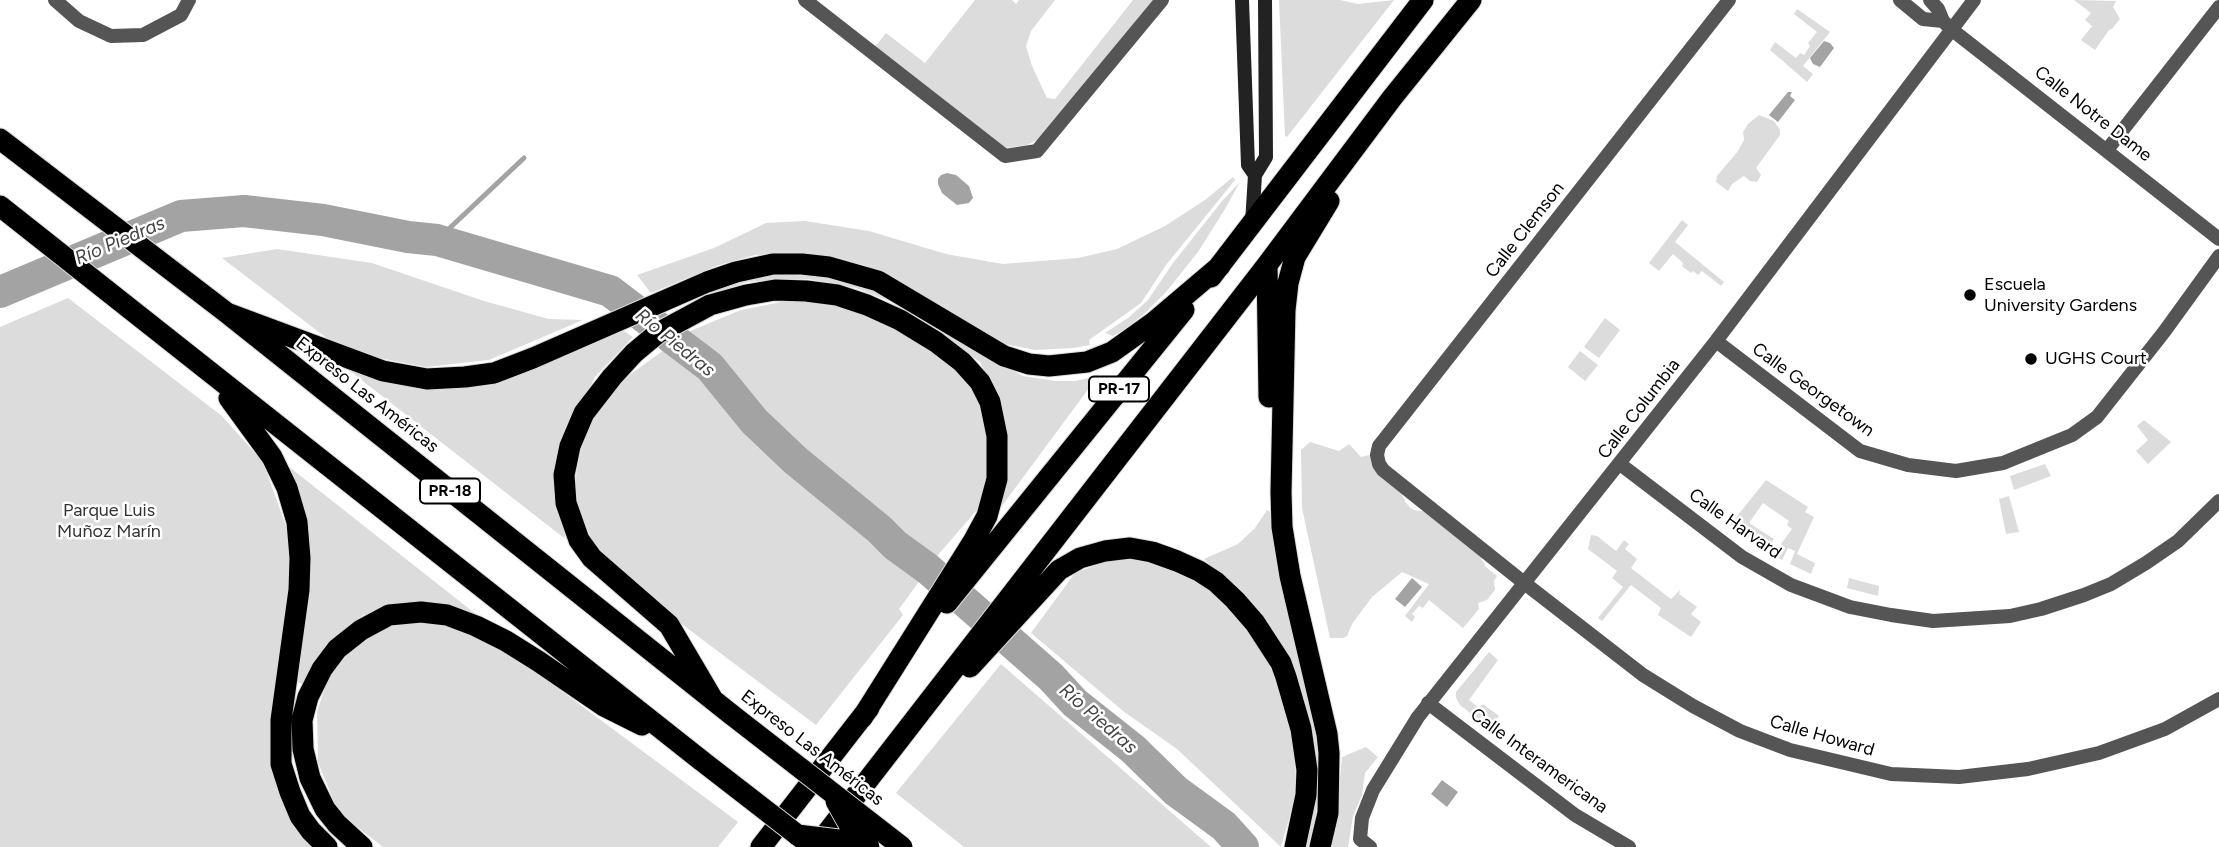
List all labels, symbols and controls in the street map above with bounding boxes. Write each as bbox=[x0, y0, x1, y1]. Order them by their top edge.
street label: Calle Notre Dame bbox=[2030, 62, 2156, 166]
street label: Calle Clemson bbox=[1481, 178, 1569, 282]
water label: Río Piedras bbox=[72, 212, 168, 270]
place label: Escuela University Gardens bbox=[1984, 274, 2137, 316]
marker: Escuela University Gardens bbox=[1962, 287, 1978, 303]
water label: Río Piedras bbox=[631, 304, 719, 382]
street label: Expreso Las Américas bbox=[291, 333, 443, 457]
street label: Calle Georgetown bbox=[1748, 338, 1878, 442]
place label: UGHS Court bbox=[2045, 348, 2147, 370]
marker: UGHS Court bbox=[2023, 351, 2039, 367]
street label: Calle Columbia bbox=[1593, 355, 1685, 463]
road number: PR-17 bbox=[1089, 376, 1149, 402]
road number: PR-18 bbox=[420, 478, 480, 504]
street label: Calle Harvard bbox=[1685, 484, 1785, 564]
park label: Parque Luis Muñoz Marín bbox=[57, 500, 161, 542]
water label: Río Piedras bbox=[1054, 679, 1142, 759]
street label: Expreso Las Américas bbox=[736, 686, 888, 810]
street label: Calle Interamericana bbox=[1466, 704, 1612, 818]
street label: Calle Howard bbox=[1767, 711, 1877, 761]

